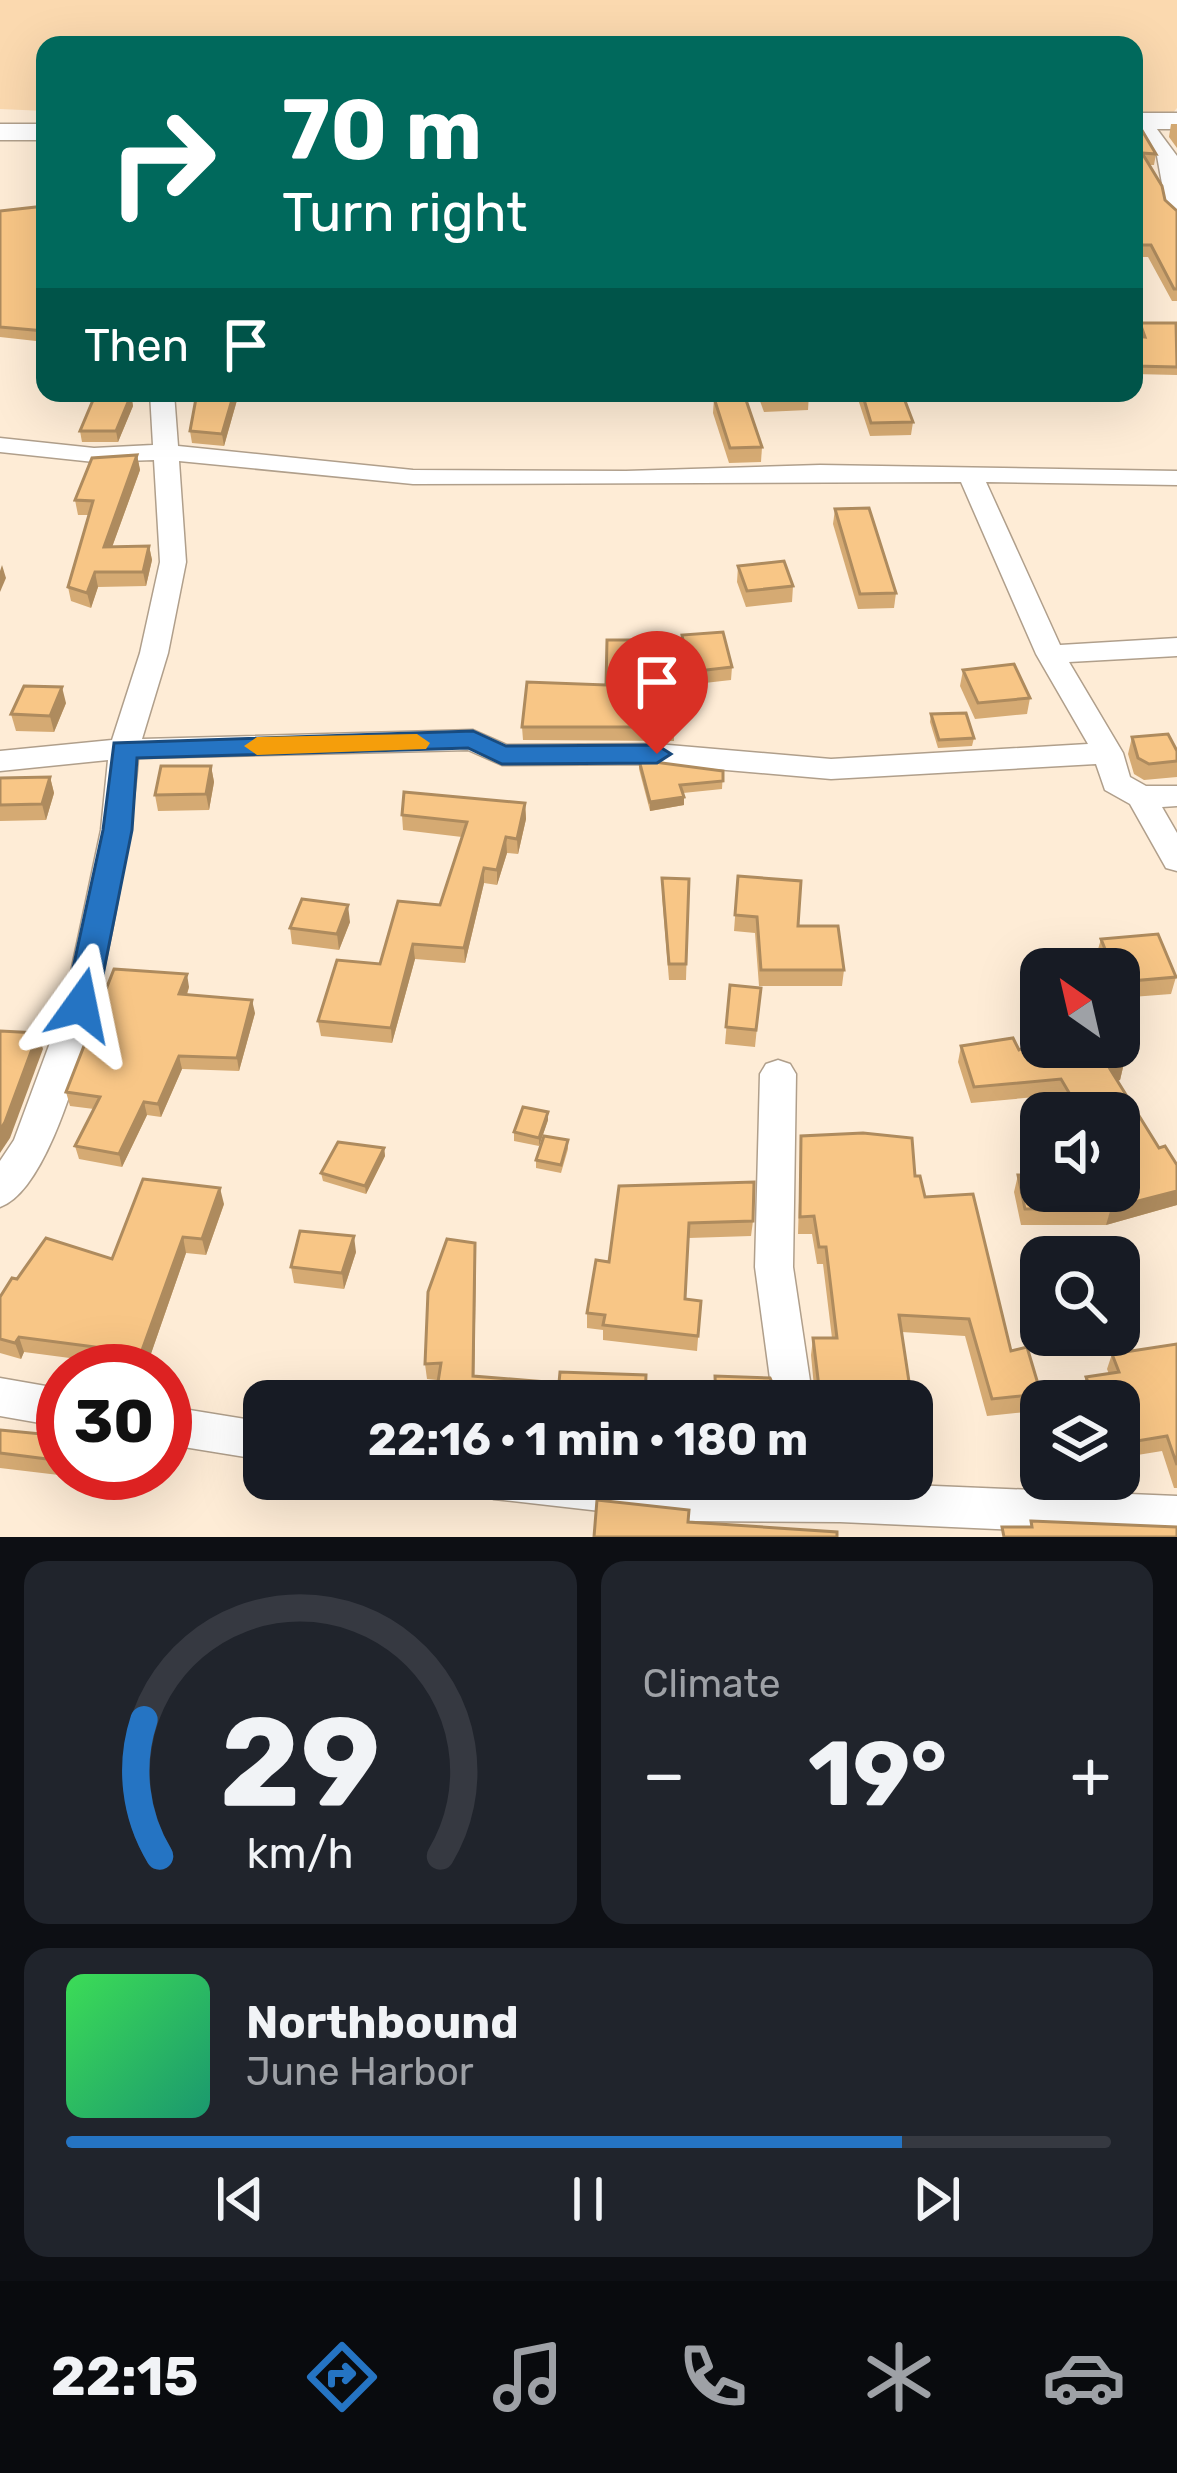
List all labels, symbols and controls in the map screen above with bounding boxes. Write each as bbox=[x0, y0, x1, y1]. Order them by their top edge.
text: 70 m bbox=[282, 80, 482, 180]
icon: right bbox=[84, 84, 240, 240]
text: Turn right bbox=[282, 181, 527, 245]
icon: arrive bbox=[213, 312, 279, 378]
text: Then bbox=[84, 319, 189, 372]
pin bbox=[606, 631, 708, 754]
icon: arrive bbox=[624, 649, 690, 715]
position arrow bbox=[18, 942, 144, 1068]
north arrow bbox=[1020, 948, 1140, 1068]
map controls bbox=[1020, 948, 1140, 1500]
button: sound bbox=[1020, 1092, 1140, 1212]
button: search bbox=[1020, 1236, 1140, 1356]
speed limit sign: 30 bbox=[36, 1344, 192, 1500]
button: layers bbox=[1020, 1380, 1140, 1500]
text: 22:16 · 1 min · 180 m bbox=[368, 1413, 808, 1466]
text: Climate bbox=[643, 1661, 781, 1707]
text: 29 bbox=[220, 1688, 381, 1836]
text: 19° bbox=[808, 1721, 947, 1828]
text: − bbox=[643, 1735, 685, 1814]
text: + bbox=[1070, 1735, 1111, 1814]
text: km/h bbox=[247, 1827, 354, 1878]
text: Northbound bbox=[246, 1996, 519, 2049]
text: June Harbor bbox=[246, 2049, 474, 2095]
icon: previous bbox=[207, 2166, 273, 2232]
icon: pause bbox=[555, 2166, 621, 2232]
icon: next bbox=[904, 2166, 970, 2232]
icon: directions bbox=[300, 2335, 384, 2419]
icon: music bbox=[486, 2335, 570, 2419]
icon: phone bbox=[671, 2335, 755, 2419]
icon: climate bbox=[857, 2335, 941, 2419]
icon: car bbox=[1042, 2335, 1126, 2419]
text: 22:15 bbox=[51, 2345, 198, 2409]

